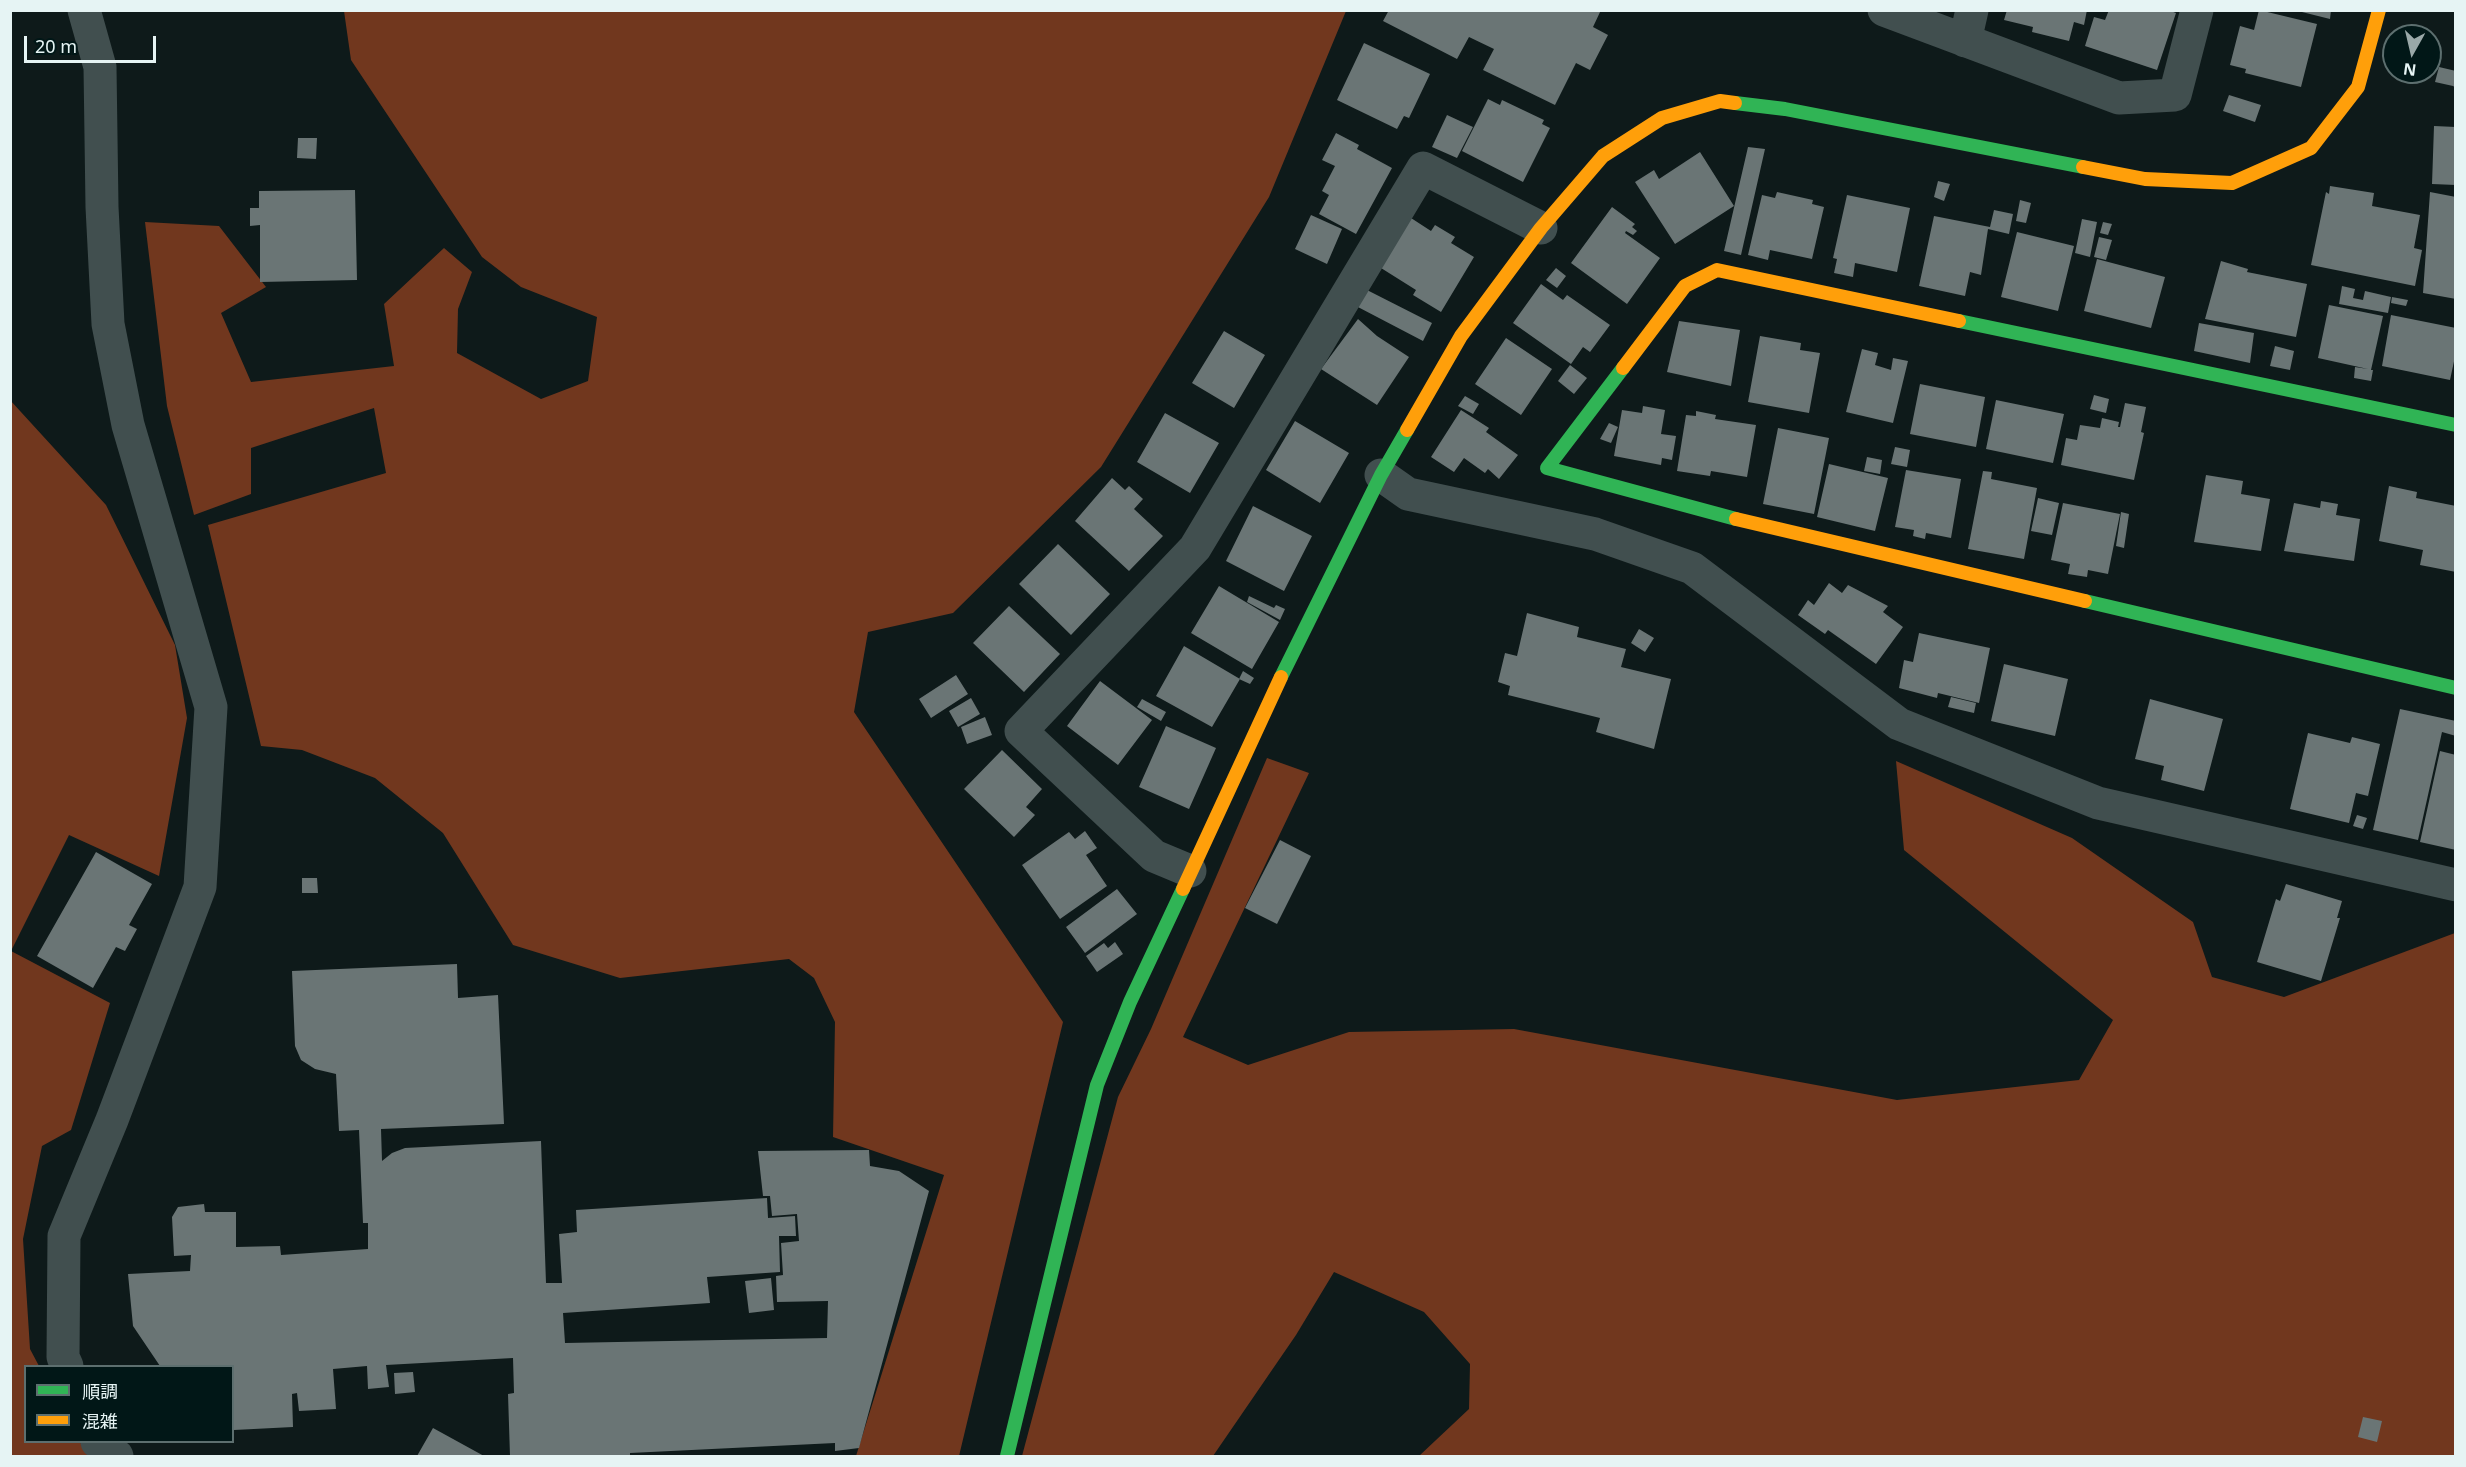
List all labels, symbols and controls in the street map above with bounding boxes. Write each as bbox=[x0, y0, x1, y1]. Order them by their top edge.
scale bar bbox=[27, 24, 159, 62]
north arrow bbox=[2382, 24, 2442, 84]
text: 20 m bbox=[35, 34, 77, 58]
text: N bbox=[2402, 58, 2418, 82]
legend bbox=[24, 1365, 234, 1443]
text: 順調 bbox=[82, 1379, 118, 1403]
text: 混雑 bbox=[82, 1409, 118, 1433]

